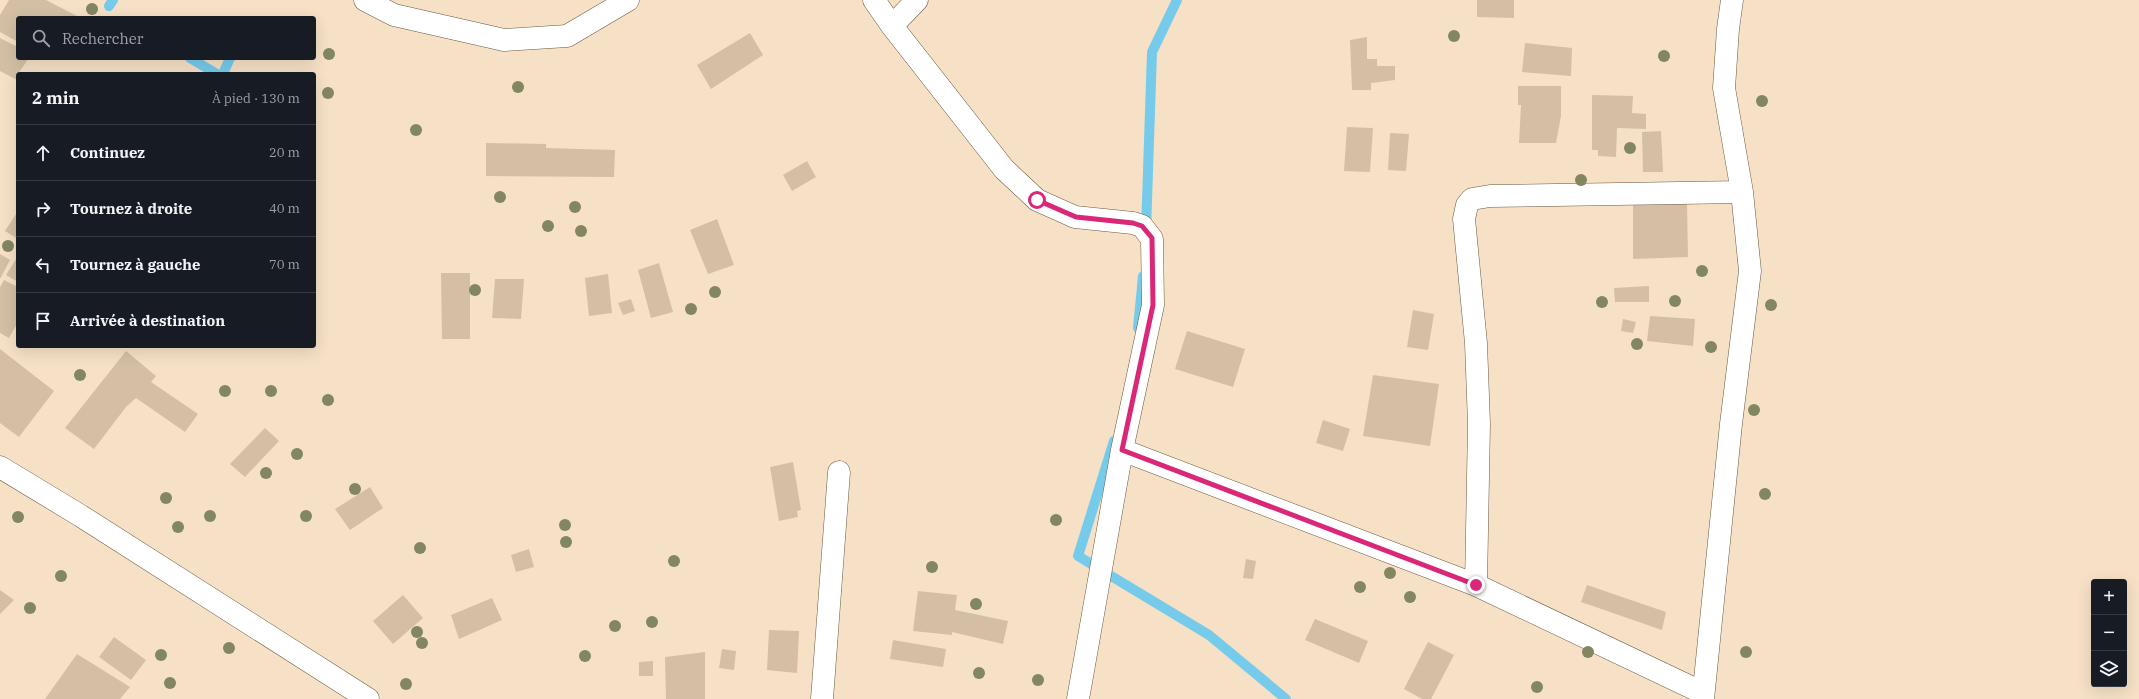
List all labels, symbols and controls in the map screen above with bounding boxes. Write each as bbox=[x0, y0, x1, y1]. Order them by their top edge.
search box bbox=[16, 16, 316, 60]
icon: search bbox=[30, 27, 52, 49]
text: Rechercher bbox=[62, 29, 143, 48]
text: 2 min bbox=[32, 87, 80, 109]
text: À pied · 130 m bbox=[212, 90, 300, 107]
icon: ahead bbox=[32, 142, 54, 164]
text: Continuez bbox=[70, 143, 145, 162]
text: 20 m bbox=[269, 144, 300, 161]
route start bbox=[1028, 191, 1046, 209]
icon: right bbox=[32, 198, 54, 220]
text: Tournez à droite bbox=[70, 199, 192, 218]
text: 40 m bbox=[269, 200, 300, 217]
icon: left bbox=[32, 254, 54, 276]
text: Tournez à gauche bbox=[70, 255, 201, 274]
text: 70 m bbox=[269, 256, 300, 273]
icon: arrive bbox=[32, 310, 54, 332]
text: Arrivée à destination bbox=[70, 311, 225, 330]
route end bbox=[1467, 576, 1485, 594]
map controls bbox=[2091, 579, 2127, 687]
button: + bbox=[2091, 579, 2127, 615]
button: − bbox=[2091, 615, 2127, 651]
button: layers bbox=[2091, 651, 2127, 687]

